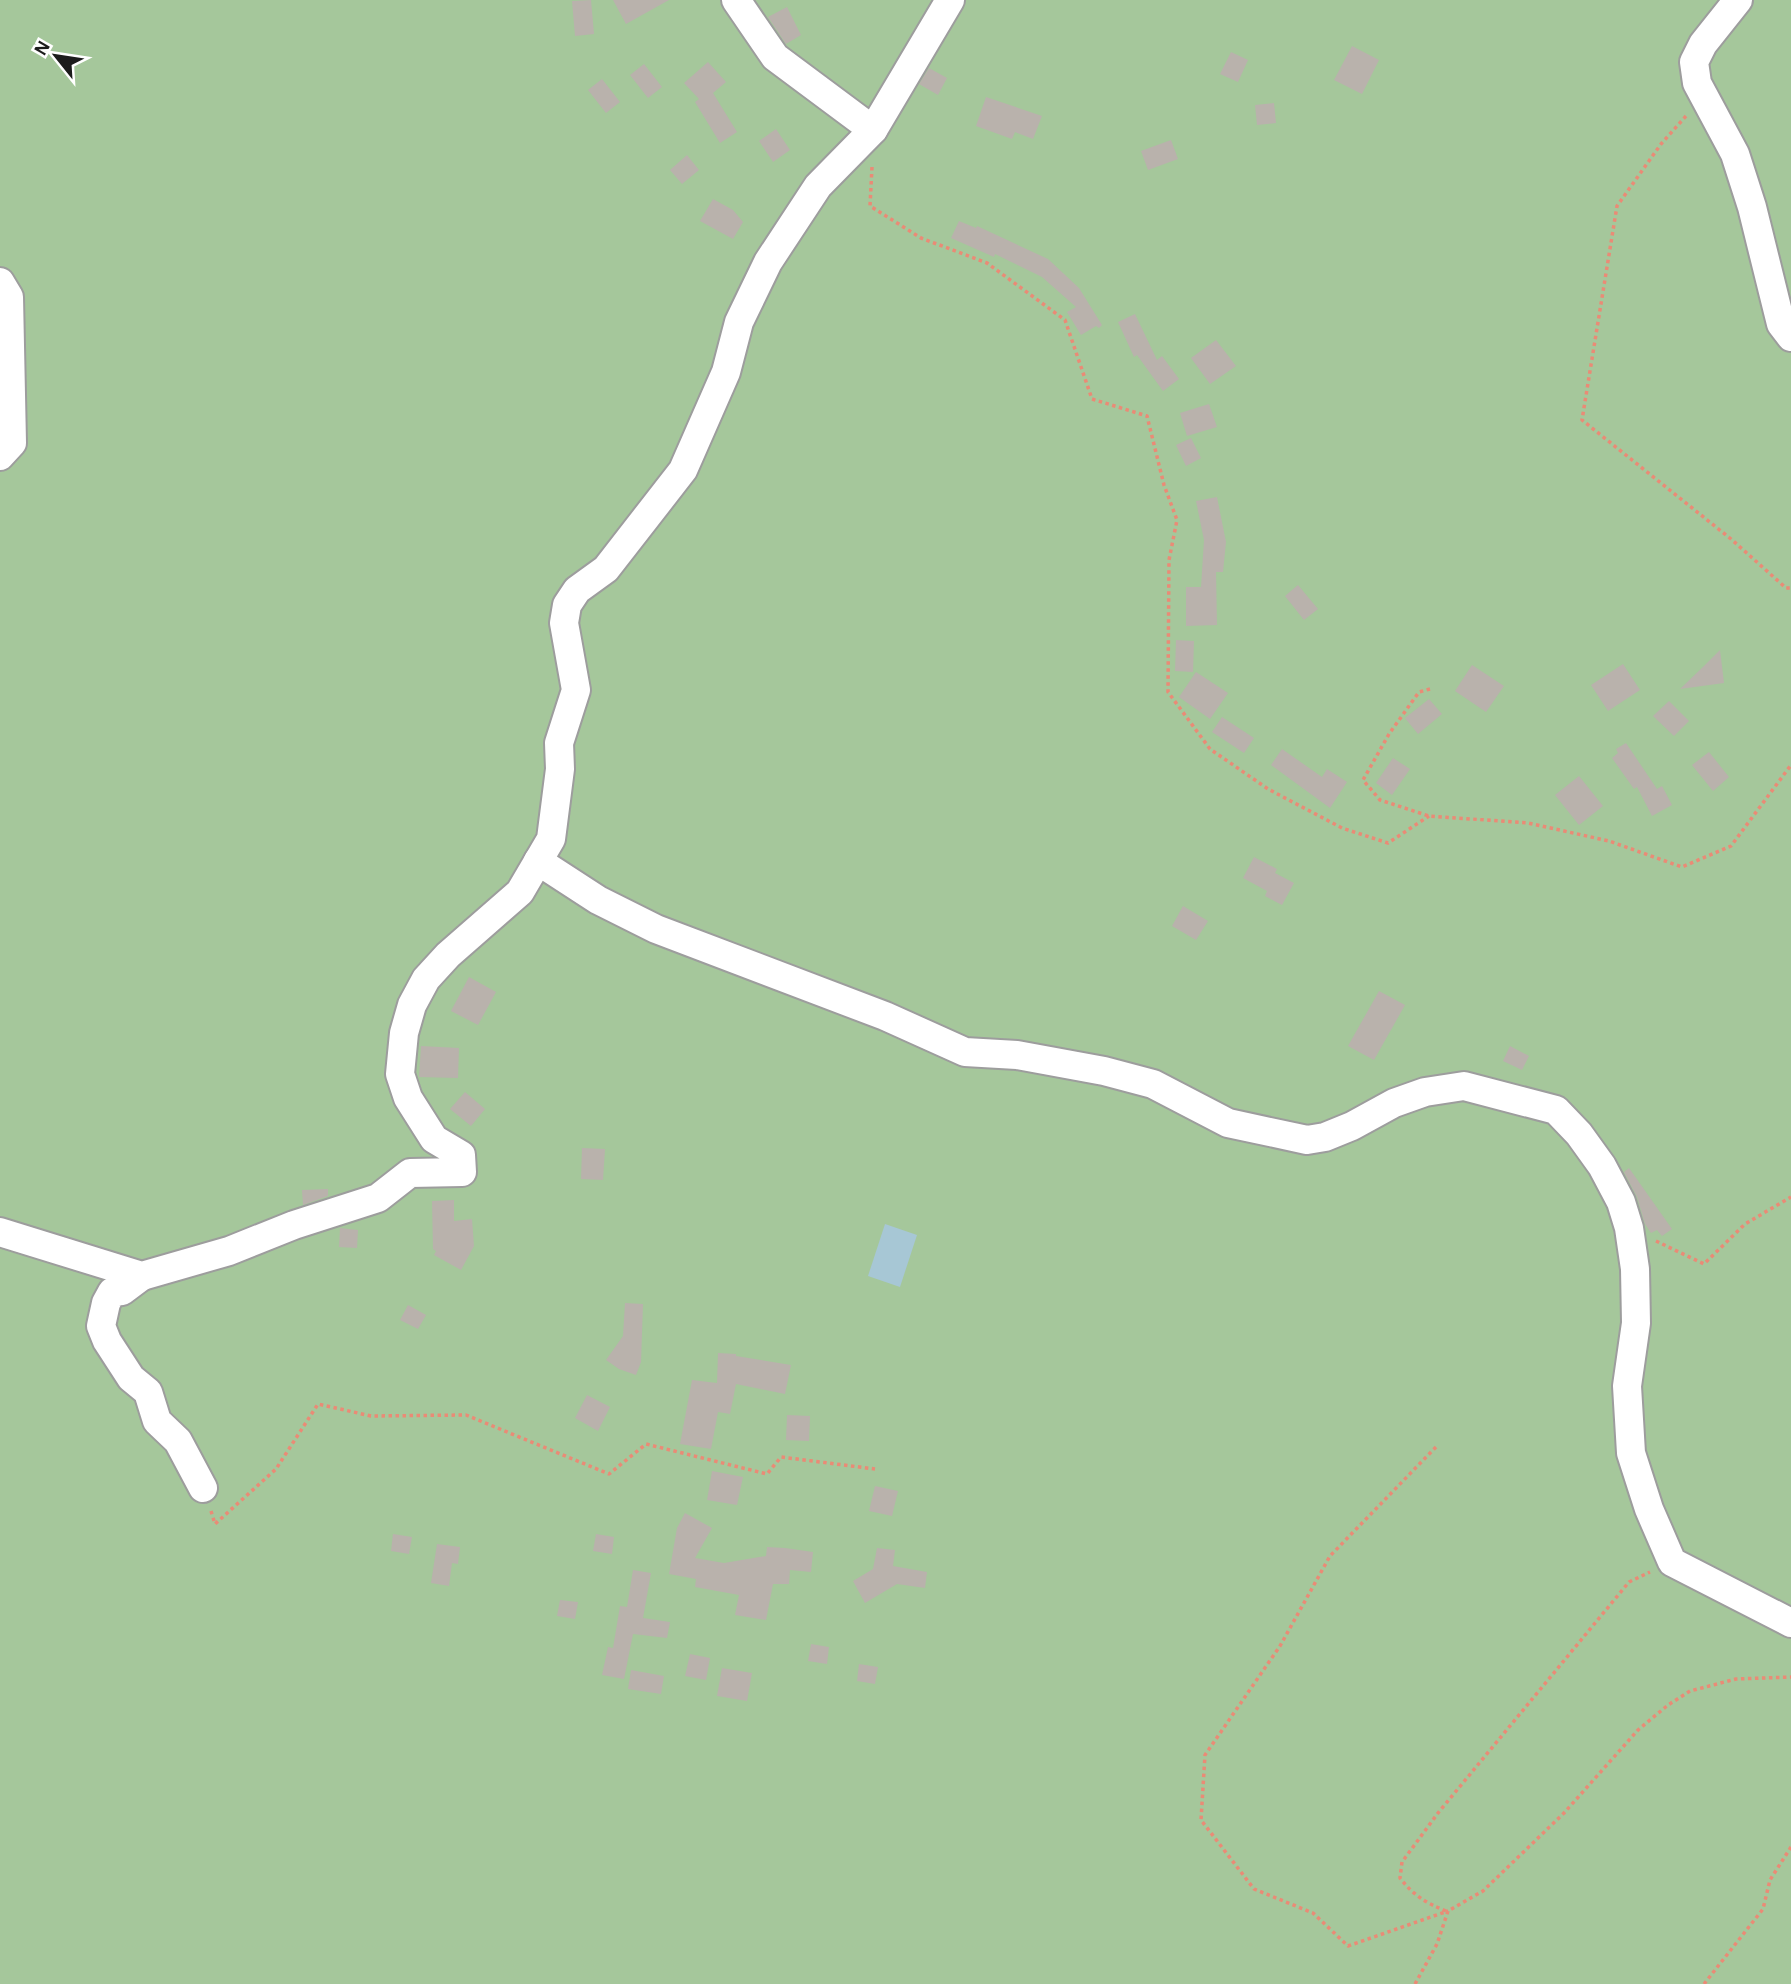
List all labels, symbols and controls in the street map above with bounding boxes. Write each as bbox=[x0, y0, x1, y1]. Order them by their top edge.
north arrow bbox=[21, 21, 91, 91]
text: N bbox=[31, 38, 54, 59]

